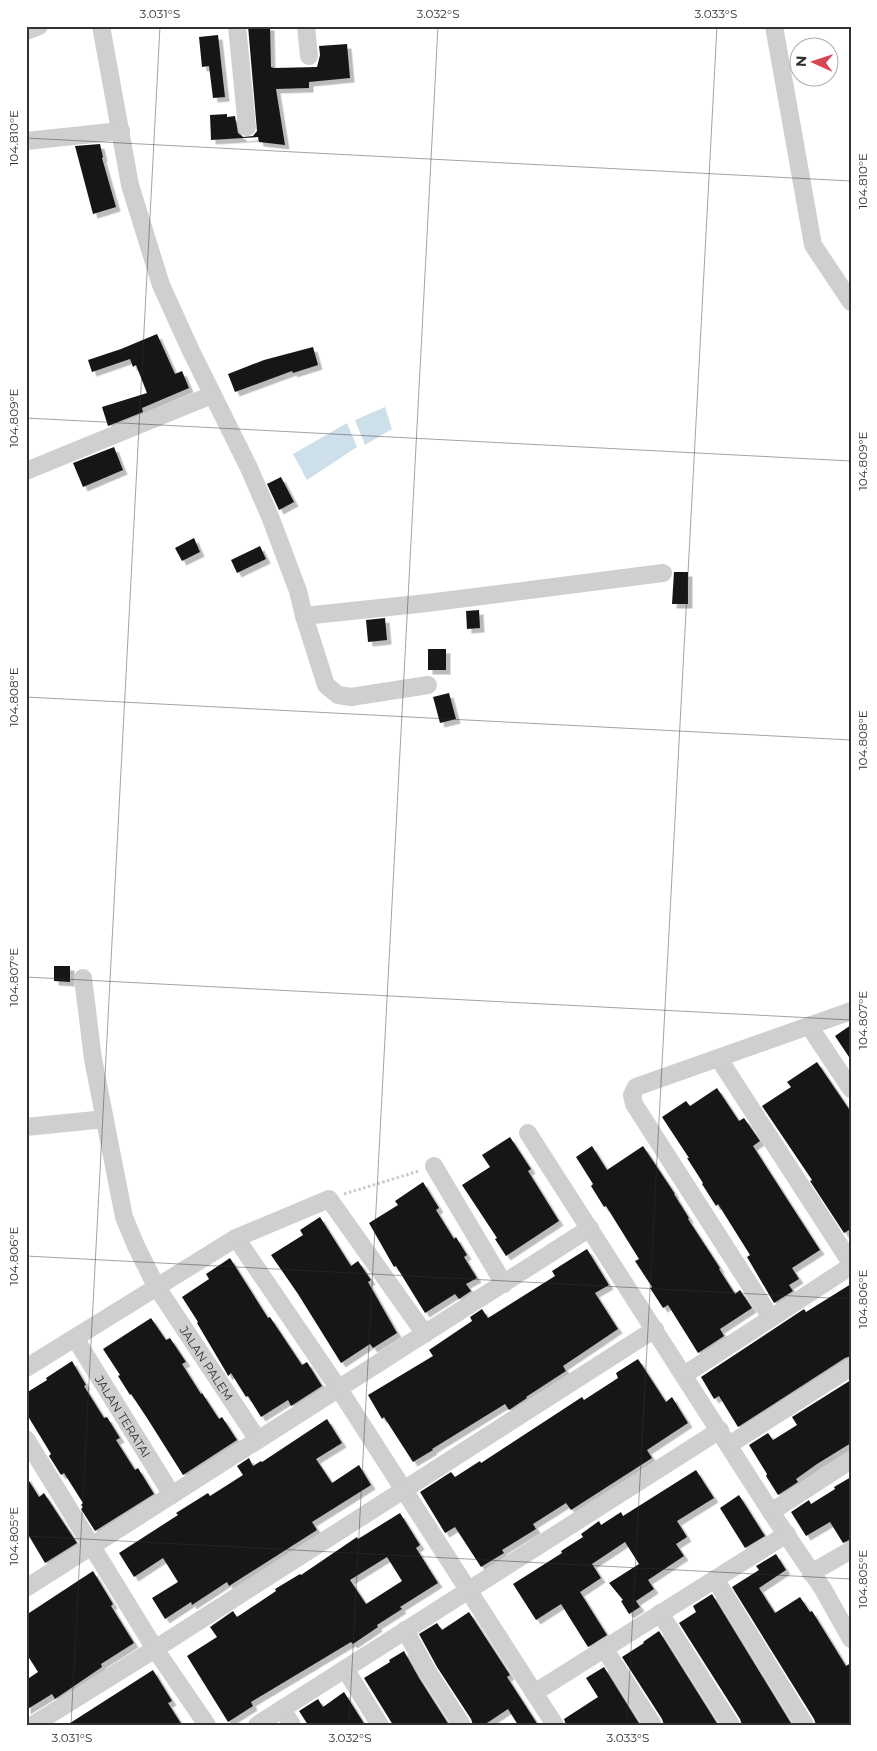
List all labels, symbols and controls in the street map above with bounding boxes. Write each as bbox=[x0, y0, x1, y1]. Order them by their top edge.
text: 3.031°S bbox=[140, 6, 180, 21]
text: 3.032°S bbox=[416, 6, 460, 21]
text: 3.033°S bbox=[695, 6, 737, 21]
north arrow bbox=[790, 38, 840, 88]
text: N bbox=[792, 55, 810, 67]
text: 104.810°E bbox=[6, 110, 21, 166]
text: 104.810°E bbox=[855, 153, 870, 209]
text: 104.809°E bbox=[6, 388, 21, 448]
text: 104.809°E bbox=[855, 431, 870, 491]
text: 104.808°E bbox=[6, 667, 21, 727]
text: 104.808°E bbox=[855, 710, 870, 770]
text: 104.807°E bbox=[6, 948, 21, 1006]
text: 104.807°E bbox=[855, 991, 870, 1049]
text: 104.806°E bbox=[6, 1227, 21, 1285]
text: 104.806°E bbox=[855, 1270, 870, 1328]
street label: JALAN PALEM bbox=[176, 1322, 237, 1403]
street label: JALAN TERATAI bbox=[92, 1372, 154, 1460]
text: 104.805°E bbox=[6, 1507, 21, 1565]
text: 104.805°E bbox=[855, 1550, 870, 1608]
text: 3.031°S bbox=[52, 1730, 92, 1745]
text: 3.032°S bbox=[328, 1730, 372, 1745]
text: 3.033°S bbox=[607, 1730, 649, 1745]

